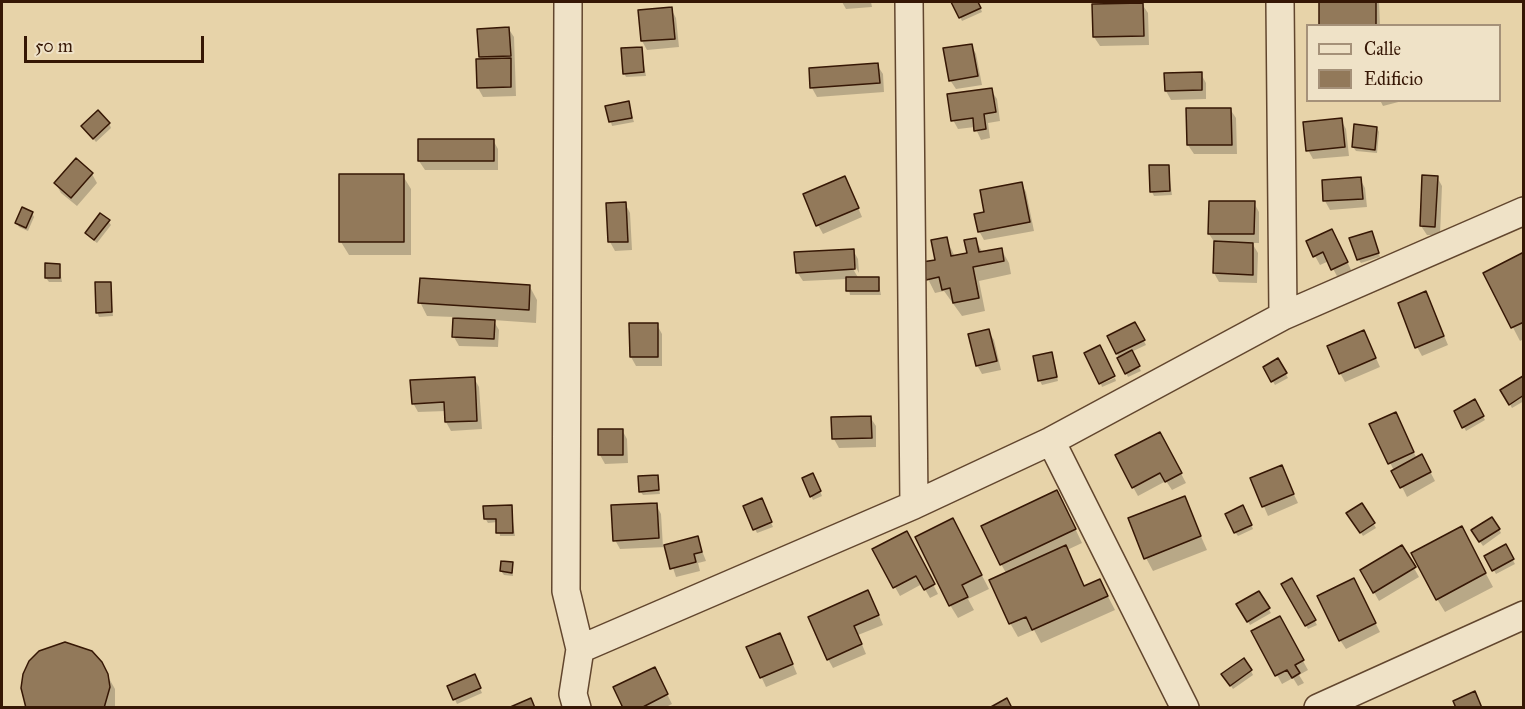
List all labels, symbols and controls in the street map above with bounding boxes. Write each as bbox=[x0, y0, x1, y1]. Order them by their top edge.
scale bar bbox=[27, 24, 207, 62]
legend bbox=[1306, 24, 1501, 102]
text: 50 m bbox=[35, 35, 73, 57]
text: Calle bbox=[1364, 38, 1401, 60]
text: Edificio bbox=[1364, 68, 1423, 90]

